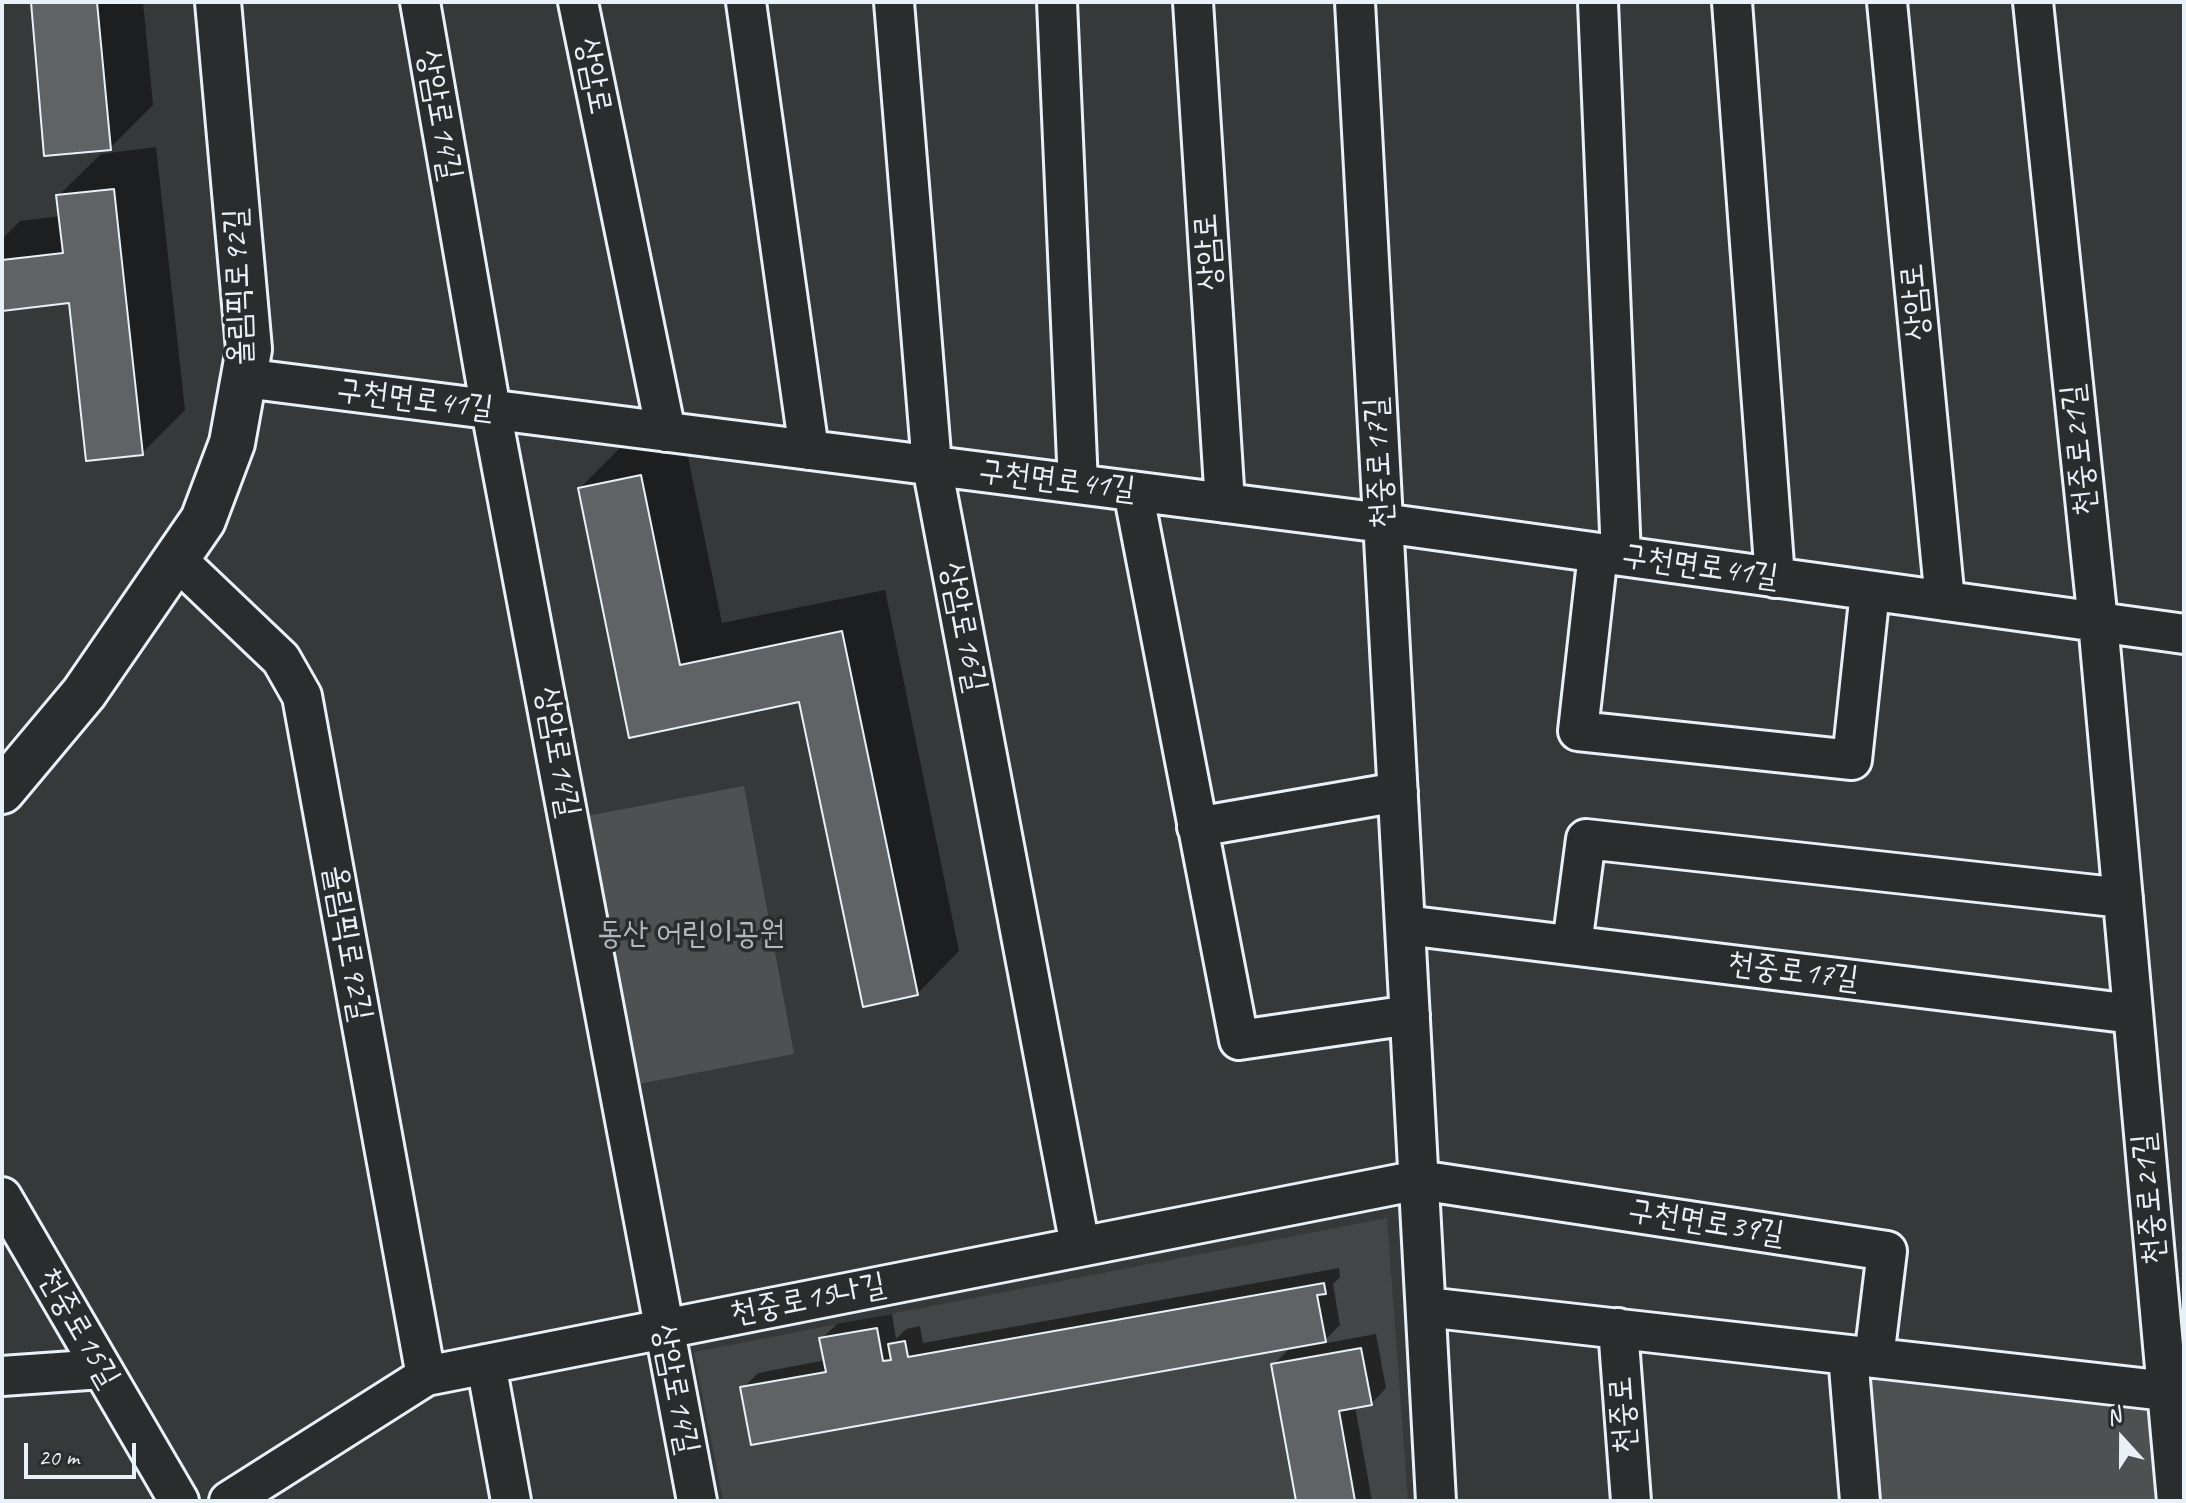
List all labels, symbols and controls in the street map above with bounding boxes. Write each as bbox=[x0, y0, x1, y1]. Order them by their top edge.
street label: 상암로 bbox=[567, 34, 619, 118]
street label: 상암로14길 bbox=[409, 47, 469, 183]
street label: 올림픽로92길 bbox=[217, 208, 261, 366]
street label: 상암로 bbox=[1187, 212, 1231, 292]
street label: 상암로 bbox=[1894, 262, 1938, 342]
street label: 구천면로41길 bbox=[334, 371, 496, 429]
street label: 천중로21길 bbox=[2054, 382, 2106, 518]
street label: 천중로17길 bbox=[1357, 396, 1403, 530]
street label: 구천면로41길 bbox=[976, 452, 1138, 510]
street label: 구천면로41길 bbox=[1619, 537, 1781, 597]
street label: 상암로16길 bbox=[932, 559, 994, 695]
street label: 상암로14길 bbox=[527, 684, 587, 820]
street label: 올림픽로92길 bbox=[314, 862, 380, 1024]
park label: 동산 어린이공원 bbox=[597, 916, 785, 954]
street label: 천중로17길 bbox=[1725, 945, 1861, 999]
street label: 천중로21길 bbox=[2125, 1132, 2175, 1266]
street label: 구천면로39길 bbox=[1625, 1192, 1787, 1254]
street label: 천중로15길 bbox=[28, 1261, 128, 1395]
street label: 천중로15나길 bbox=[727, 1266, 889, 1334]
street label: 상암로14길 bbox=[644, 1321, 706, 1457]
street label: 천중로 bbox=[1602, 1375, 1646, 1455]
north arrow bbox=[2082, 1399, 2162, 1479]
text: N bbox=[2102, 1401, 2125, 1432]
scale bar bbox=[28, 1427, 140, 1477]
text: 20 m bbox=[38, 1442, 79, 1472]

